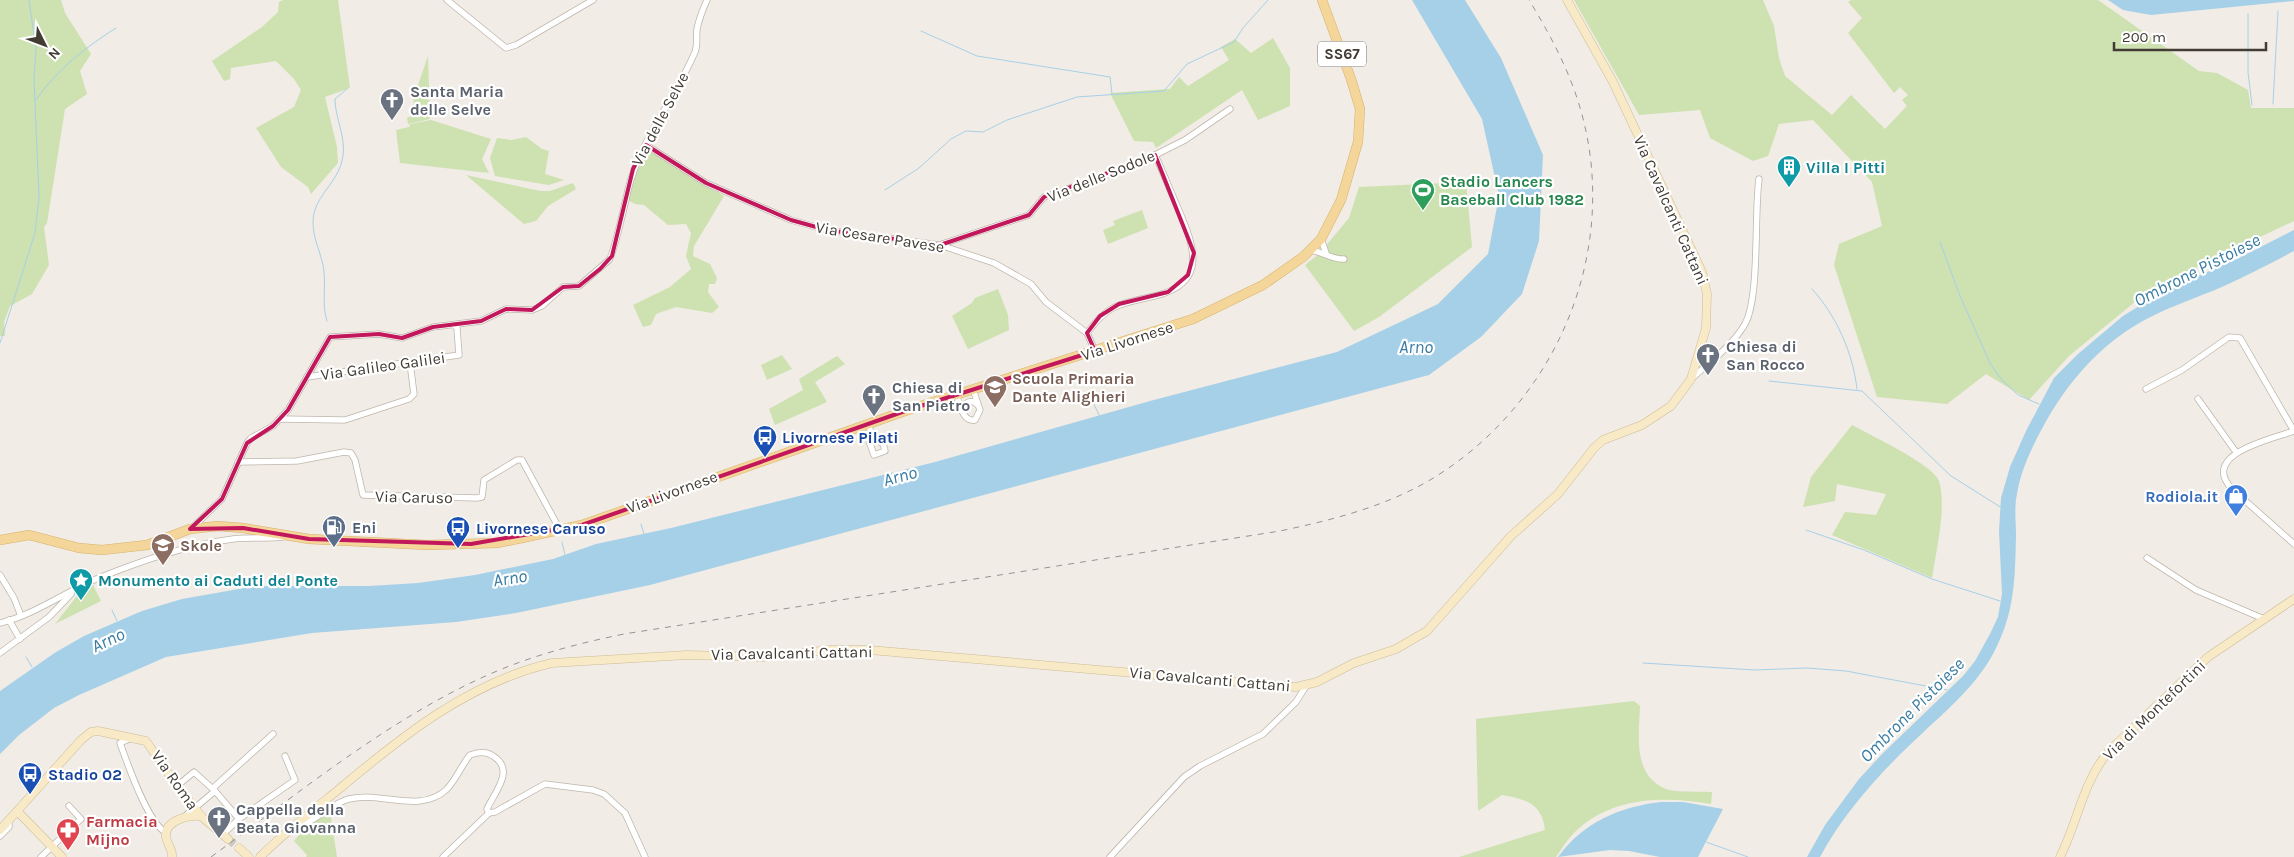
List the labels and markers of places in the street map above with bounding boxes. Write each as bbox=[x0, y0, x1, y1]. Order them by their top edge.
place label: Santa Maria delle Selve bbox=[410, 82, 504, 119]
church icon: Santa Maria delle Selve bbox=[379, 87, 405, 121]
building icon: Villa I Pitti bbox=[1776, 154, 1802, 188]
place label: Villa I Pitti bbox=[1806, 158, 1885, 177]
place label: Stadio Lancers Baseball Club 1982 bbox=[1440, 172, 1584, 209]
sports icon: Stadio Lancers Baseball Club 1982 bbox=[1410, 177, 1436, 211]
place label: Chiesa di San Rocco bbox=[1726, 337, 1805, 374]
church icon: Chiesa di San Rocco bbox=[1695, 342, 1721, 376]
place label: Scuola Primaria Dante Alighieri bbox=[1012, 369, 1134, 406]
school or university icon: Scuola Primaria Dante Alighieri bbox=[982, 374, 1008, 408]
place label: Chiesa di San Pietro bbox=[892, 378, 970, 415]
church icon: Chiesa di San Pietro bbox=[861, 383, 887, 417]
bus stop icon: Livornese Pilati bbox=[752, 424, 778, 458]
place label: Livornese Pilati bbox=[782, 428, 899, 447]
shop icon: Rodiola.it bbox=[2223, 483, 2249, 517]
place label: Rodiola.it bbox=[2145, 487, 2218, 506]
fuel station icon: Eni bbox=[321, 514, 347, 548]
bus stop icon: Livornese Caruso bbox=[445, 515, 471, 549]
place label: Eni bbox=[352, 518, 377, 537]
place label: Livornese Caruso bbox=[476, 519, 606, 538]
school or university icon: Skole bbox=[150, 532, 176, 566]
place label: Skole bbox=[180, 536, 222, 555]
place icon: Monumento ai Caduti del Ponte bbox=[68, 567, 94, 601]
place label: Monumento ai Caduti del Ponte bbox=[98, 571, 338, 590]
bus stop icon: Stadio 02 bbox=[17, 761, 43, 795]
place label: Stadio 02 bbox=[48, 765, 122, 784]
place label: Cappella della Beata Giovanna bbox=[236, 800, 356, 837]
church icon: Cappella della Beata Giovanna bbox=[206, 805, 232, 839]
place label: Farmacia Mijno bbox=[86, 812, 158, 849]
pharmacy icon: Farmacia Mijno bbox=[55, 817, 81, 851]

